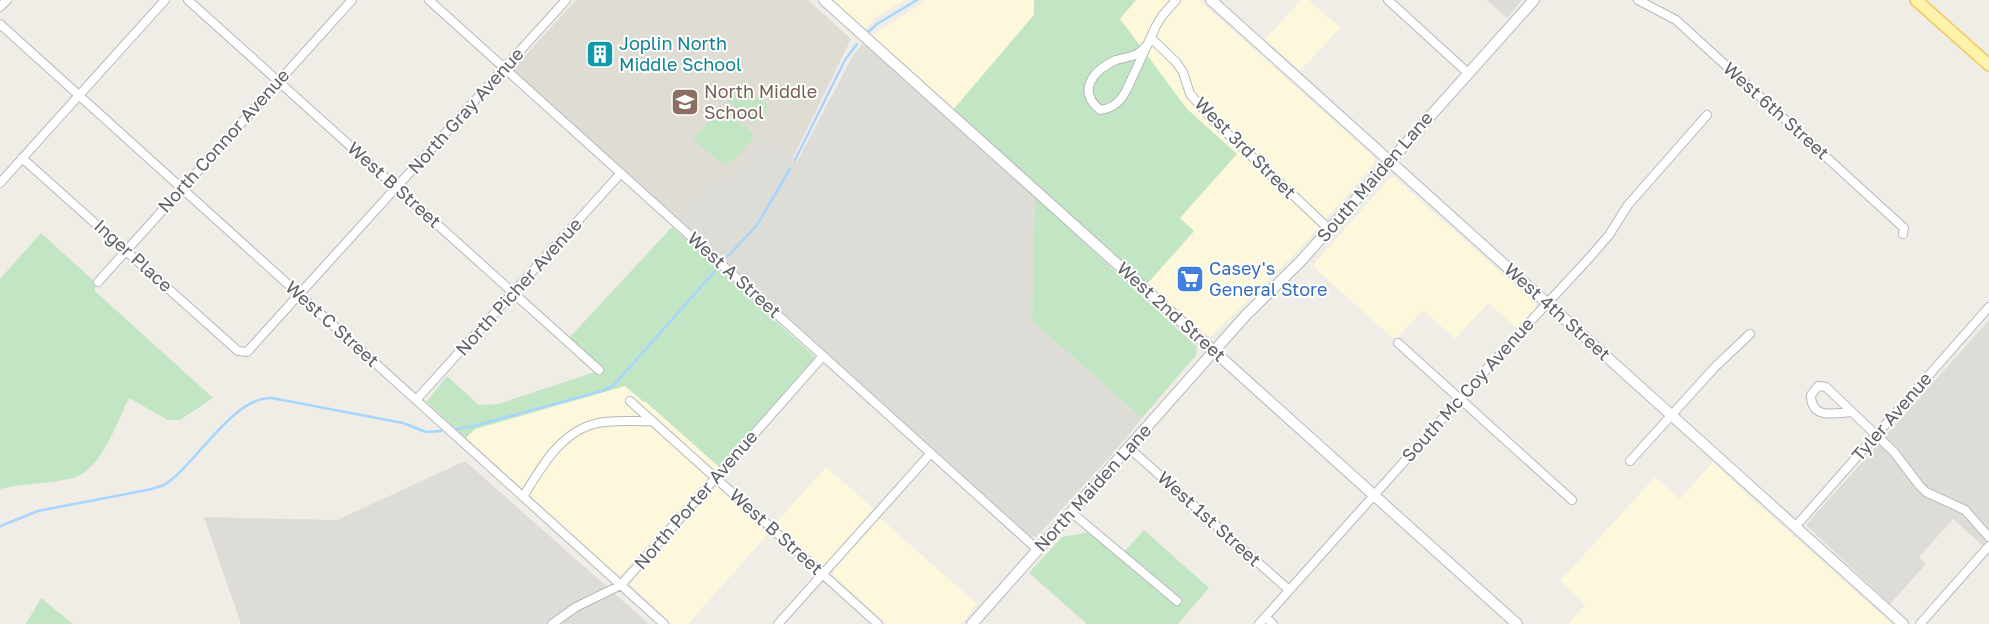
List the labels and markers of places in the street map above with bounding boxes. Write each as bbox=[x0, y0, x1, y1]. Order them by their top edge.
place label: Joplin North Middle School bbox=[619, 32, 742, 75]
building icon: Joplin North Middle School bbox=[585, 39, 615, 69]
place label: North Middle School bbox=[704, 80, 817, 123]
school or university icon: North Middle School bbox=[670, 87, 700, 117]
place label: Casey's General Store bbox=[1209, 257, 1327, 300]
supermarket icon: Casey's General Store bbox=[1175, 264, 1205, 294]

